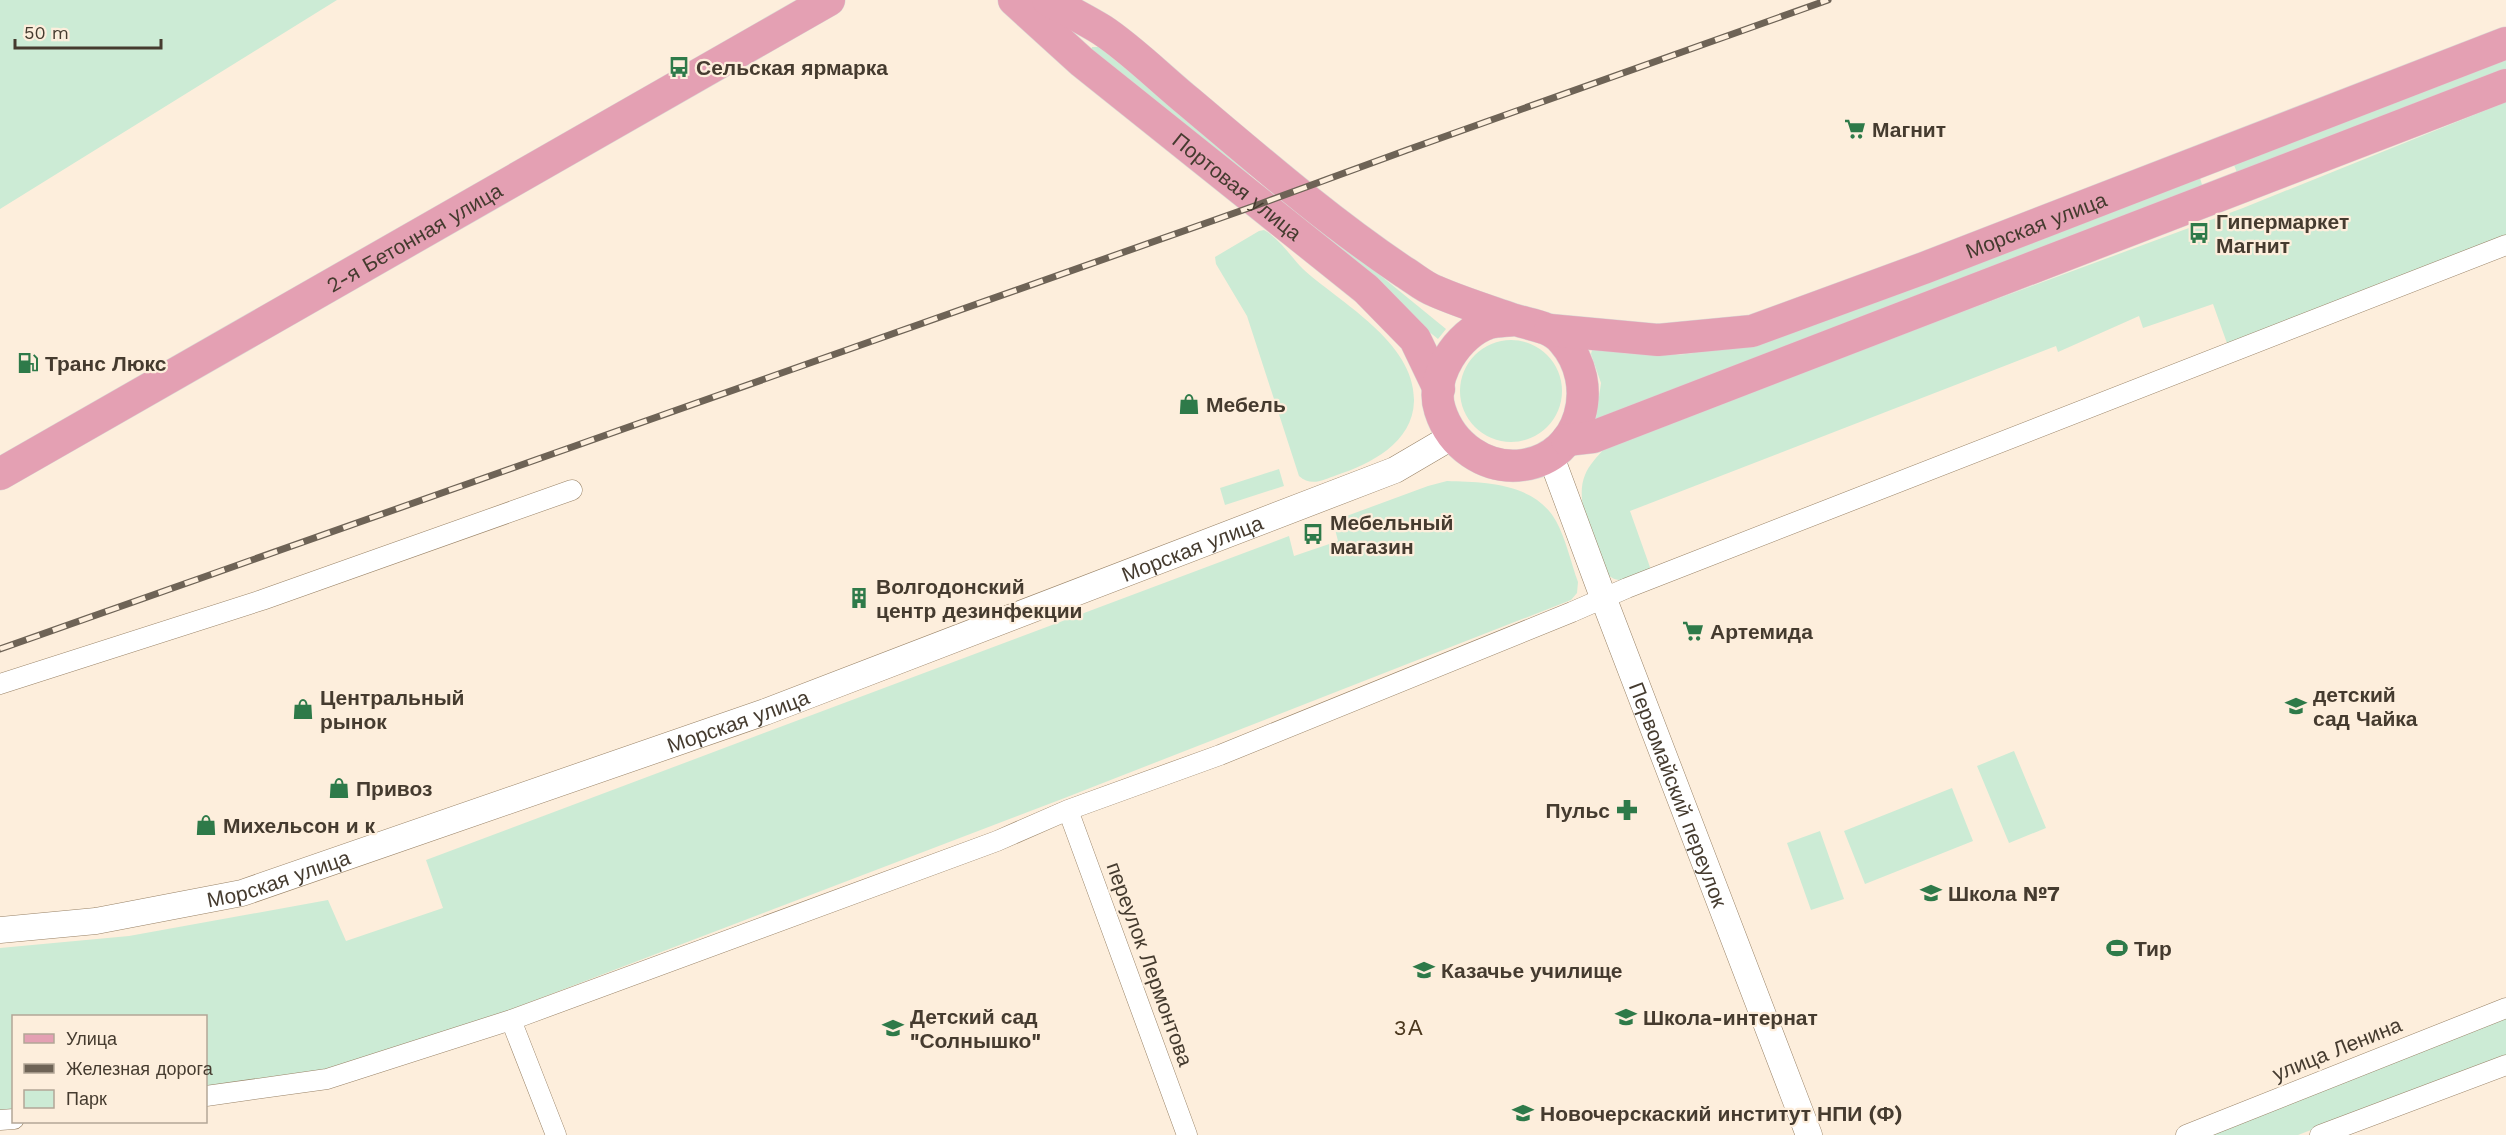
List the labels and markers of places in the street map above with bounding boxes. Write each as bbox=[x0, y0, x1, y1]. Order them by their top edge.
bus stop icon: Сельская ярмарка bbox=[667, 55, 691, 79]
place label: Сельская ярмарка bbox=[696, 55, 888, 80]
supermarket icon: Магнит bbox=[1843, 117, 1867, 141]
place label: Магнит bbox=[1872, 117, 1946, 142]
place label: Гипермаркет Магнит bbox=[2216, 209, 2349, 258]
bus stop icon: Гипермаркет Магнит bbox=[2187, 221, 2211, 245]
fuel station icon: Транс Люкс bbox=[16, 351, 40, 375]
place label: Транс Люкс bbox=[45, 351, 167, 376]
shop icon: Мебель bbox=[1177, 392, 1201, 416]
place label: Мебель bbox=[1206, 392, 1286, 417]
place label: Мебельный магазин bbox=[1330, 510, 1453, 559]
bus stop icon: Мебельный магазин bbox=[1301, 522, 1325, 546]
place label: Волгодонский центр дезинфекции bbox=[876, 574, 1082, 623]
building icon: Волгодонский центр дезинфекции bbox=[847, 586, 871, 610]
supermarket icon: Артемида bbox=[1681, 619, 1705, 643]
place label: Артемида bbox=[1710, 619, 1813, 644]
place label: детский сад Чайка bbox=[2313, 682, 2418, 731]
place label: Центральный рынок bbox=[320, 685, 465, 734]
school or university icon: детский сад Чайка bbox=[2284, 694, 2308, 718]
shop icon: Центральный рынок bbox=[291, 697, 315, 721]
shop icon: Привоз bbox=[327, 776, 351, 800]
place label: Привоз bbox=[356, 776, 432, 801]
place label: Пульс bbox=[1546, 798, 1610, 823]
pharmacy icon: Пульс bbox=[1615, 798, 1639, 822]
shop icon: Михельсон и к bbox=[194, 813, 218, 837]
place label: Михельсон и к bbox=[223, 813, 376, 838]
school or university icon: Школа №7 bbox=[1919, 881, 1943, 905]
place label: Школа №7 bbox=[1948, 881, 2060, 906]
sports icon: Тир bbox=[2105, 936, 2129, 960]
place label: Тир bbox=[2134, 936, 2172, 961]
school or university icon: Казачье училище bbox=[1412, 958, 1436, 982]
place label: Казачье училище bbox=[1441, 958, 1623, 983]
place label: Детский сад "Солнышко" bbox=[910, 1004, 1041, 1053]
school or university icon: Школа-интернат bbox=[1614, 1005, 1638, 1029]
place label: Школа-интернат bbox=[1643, 1005, 1818, 1030]
school or university icon: Детский сад "Солнышко" bbox=[881, 1016, 905, 1040]
school or university icon: Новочерскаский институт НПИ (Ф) bbox=[1511, 1101, 1535, 1125]
place label: Новочерскаский институт НПИ (Ф) bbox=[1540, 1101, 1903, 1126]

